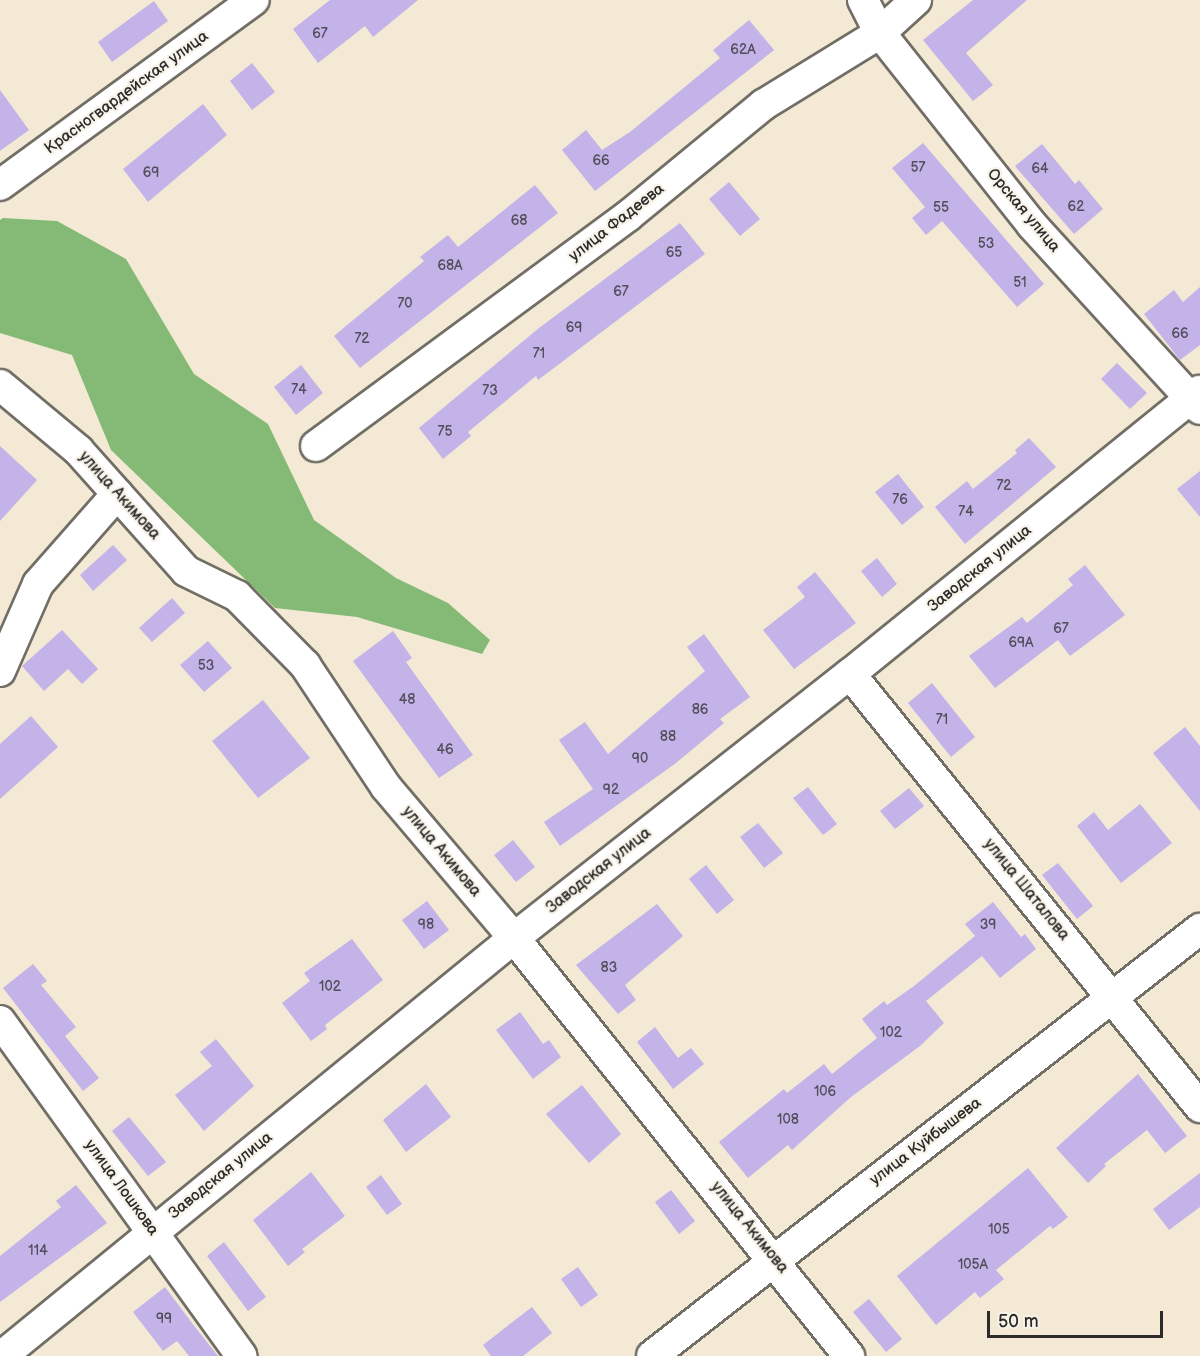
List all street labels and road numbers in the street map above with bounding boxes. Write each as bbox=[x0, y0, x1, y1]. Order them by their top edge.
street label: Красногвардейская улица bbox=[41, 27, 213, 159]
street label: Орская улица bbox=[982, 165, 1064, 257]
street label: улица Фадеева bbox=[565, 180, 669, 266]
street label: улица Акимова bbox=[74, 448, 164, 544]
street label: Заводская улица bbox=[924, 521, 1036, 617]
street label: улица Акимова bbox=[398, 803, 484, 901]
street label: Заводская улица bbox=[543, 824, 655, 918]
street label: улица Шаталова bbox=[979, 835, 1073, 945]
street label: улица Куйбышева bbox=[866, 1094, 986, 1190]
street label: Заводская улица bbox=[165, 1128, 277, 1224]
street label: улица Лошкова bbox=[80, 1136, 162, 1240]
street label: улица Акимова bbox=[706, 1178, 792, 1278]

